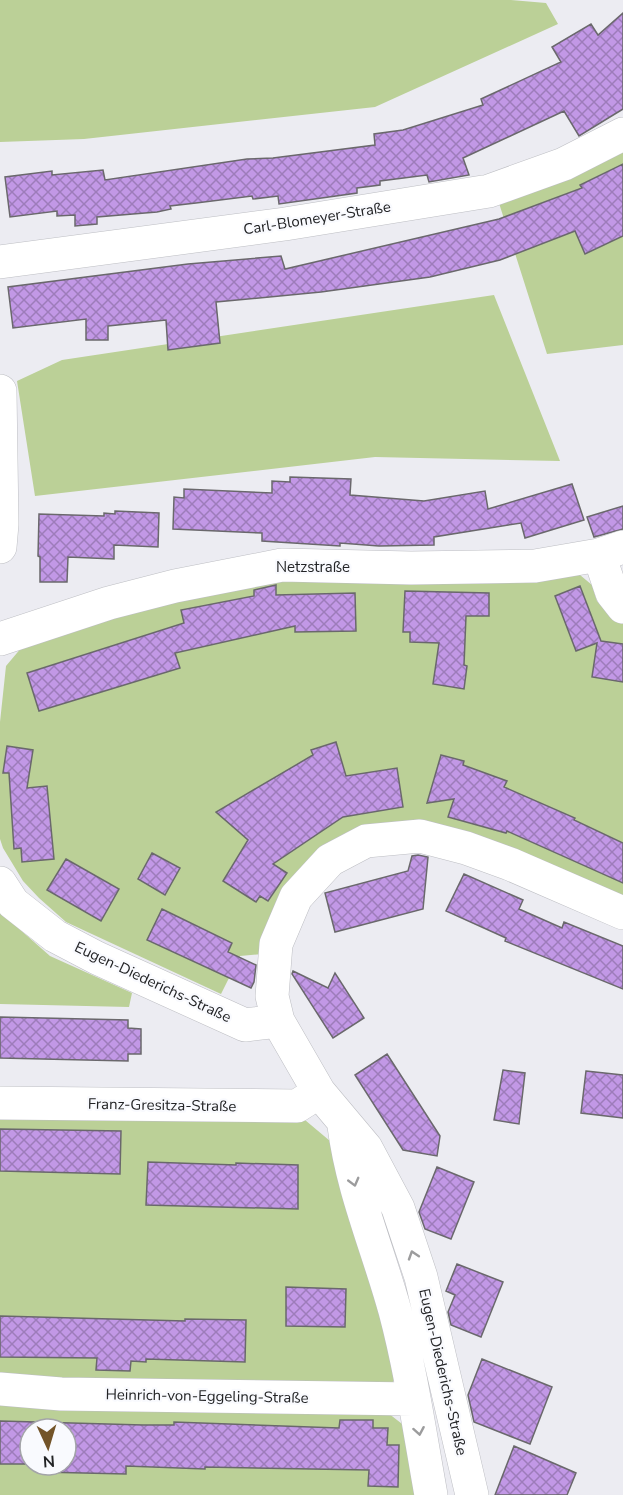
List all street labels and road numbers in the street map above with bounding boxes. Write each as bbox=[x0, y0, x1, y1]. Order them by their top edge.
street label: Carl-Blomeyer-Straße bbox=[242, 196, 392, 240]
street label: Netzstraße bbox=[276, 557, 350, 577]
street label: Eugen-Diederichs-Straße bbox=[71, 937, 235, 1027]
street label: Franz-Gresitza-Straße bbox=[88, 1094, 236, 1116]
street label: Eugen-Diederichs-Straße bbox=[414, 1287, 472, 1457]
street label: Heinrich-von-Eggeling-Straße bbox=[105, 1384, 309, 1408]

